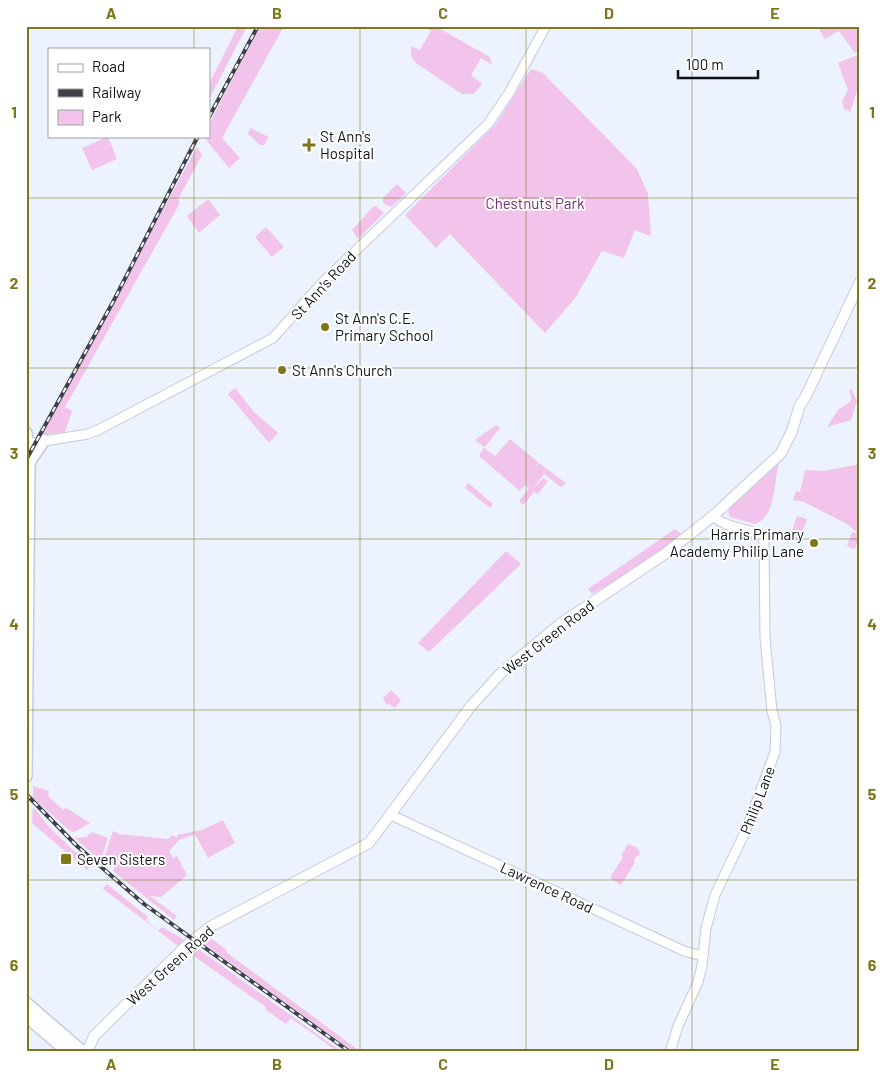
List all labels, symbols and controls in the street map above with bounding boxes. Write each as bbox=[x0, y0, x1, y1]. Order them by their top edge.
text: A bbox=[106, 3, 117, 22]
text: B bbox=[272, 3, 282, 22]
text: C bbox=[438, 3, 448, 22]
text: D bbox=[604, 3, 614, 22]
text: E bbox=[770, 3, 780, 22]
legend bbox=[48, 48, 210, 138]
scale bar bbox=[678, 48, 758, 80]
text: 100 m bbox=[686, 55, 724, 73]
text: Road bbox=[92, 57, 125, 75]
text: Railway bbox=[92, 83, 141, 101]
text: 1 bbox=[11, 102, 17, 121]
text: 1 bbox=[869, 102, 875, 121]
text: Park bbox=[92, 107, 122, 125]
place label: St Ann's Hospital bbox=[320, 127, 374, 162]
marker: St Ann's Hospital bbox=[302, 138, 316, 152]
park label: Chestnuts Park bbox=[486, 194, 585, 212]
street label: St Ann's Road bbox=[287, 247, 359, 323]
text: 2 bbox=[10, 273, 19, 292]
text: 2 bbox=[868, 273, 877, 292]
place label: St Ann's C.E. Primary School bbox=[335, 309, 433, 344]
marker: St Ann's C.E. Primary School bbox=[319, 321, 331, 333]
place label: St Ann's Church bbox=[292, 361, 392, 379]
marker: St Ann's Church bbox=[276, 364, 288, 376]
text: 3 bbox=[10, 443, 18, 462]
text: 3 bbox=[868, 443, 876, 462]
place label: Harris Primary Academy Philip Lane bbox=[670, 525, 804, 560]
marker: Harris Primary Academy Philip Lane bbox=[808, 537, 820, 549]
street label: West Green Road bbox=[499, 596, 597, 678]
text: 4 bbox=[9, 614, 19, 633]
text: 4 bbox=[867, 614, 877, 633]
street label: Philip Lane bbox=[736, 763, 778, 837]
text: 5 bbox=[10, 784, 19, 803]
text: 5 bbox=[868, 784, 877, 803]
place label: Seven Sisters bbox=[77, 850, 165, 868]
marker: Seven Sisters bbox=[59, 852, 73, 866]
street label: Lawrence Road bbox=[498, 858, 596, 916]
street label: West Green Road bbox=[123, 921, 217, 1009]
text: 6 bbox=[10, 955, 19, 974]
text: 6 bbox=[868, 955, 877, 974]
text: A bbox=[106, 1054, 117, 1073]
text: B bbox=[272, 1054, 282, 1073]
text: C bbox=[438, 1054, 448, 1073]
text: D bbox=[604, 1054, 614, 1073]
text: E bbox=[770, 1054, 780, 1073]

